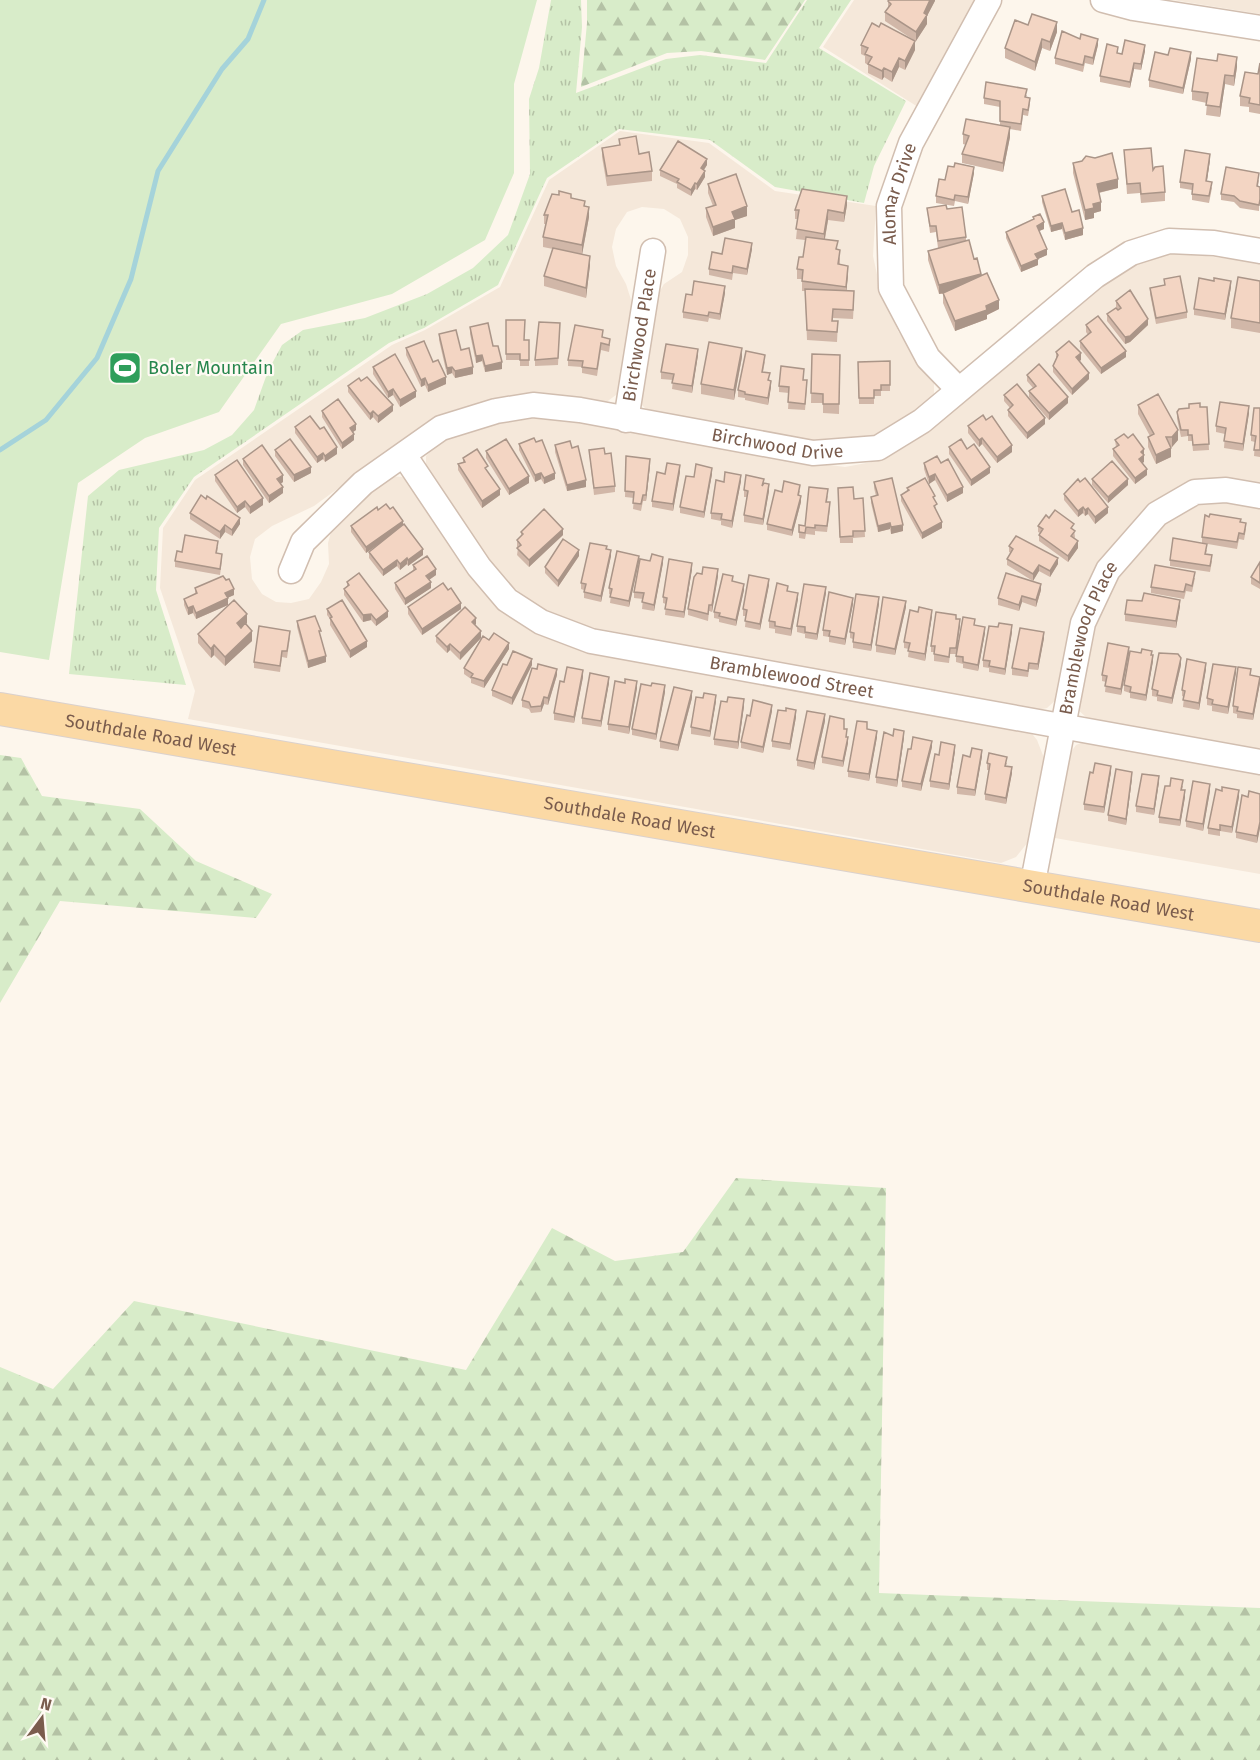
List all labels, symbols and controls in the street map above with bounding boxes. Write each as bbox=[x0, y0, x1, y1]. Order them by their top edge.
street label: Alomar Drive bbox=[878, 140, 921, 245]
street label: Birchwood Place bbox=[618, 267, 661, 403]
sports icon: Boler Mountain bbox=[107, 350, 143, 386]
place label: Boler Mountain bbox=[148, 357, 274, 379]
street label: Birchwood Drive bbox=[710, 424, 844, 464]
street label: Bramblewood Place bbox=[1054, 556, 1122, 717]
street label: Bramblewood Street bbox=[708, 652, 876, 703]
street label: Southdale Road West bbox=[63, 709, 239, 761]
street label: Southdale Road West bbox=[542, 792, 718, 843]
street label: Southdale Road West bbox=[1021, 874, 1197, 926]
north arrow bbox=[12, 1688, 72, 1748]
text: N bbox=[38, 1693, 54, 1715]

